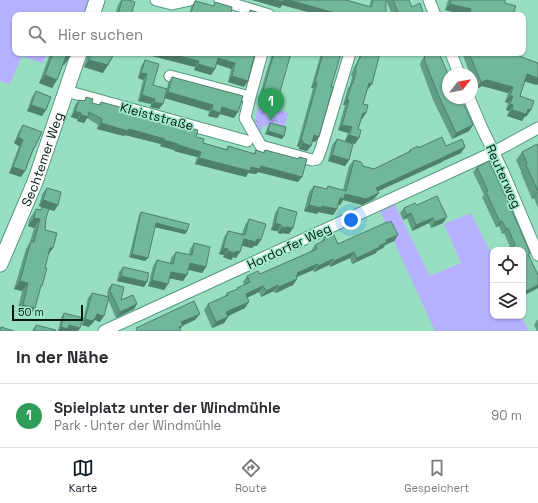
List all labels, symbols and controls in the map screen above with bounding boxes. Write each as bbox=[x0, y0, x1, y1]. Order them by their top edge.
search box bbox=[12, 12, 526, 56]
icon: search bbox=[26, 23, 48, 45]
text: Hier suchen bbox=[58, 25, 143, 44]
north arrow bbox=[442, 68, 478, 104]
pin: 1 bbox=[258, 88, 284, 121]
street label: Kleiststraße bbox=[118, 99, 195, 134]
street label: Sechtemer Weg bbox=[18, 110, 67, 209]
street label: Reuterweg bbox=[482, 141, 525, 211]
your location bbox=[341, 210, 361, 230]
street label: Hordorfer Weg bbox=[244, 220, 334, 273]
map controls bbox=[490, 247, 526, 319]
button: locate bbox=[490, 247, 526, 283]
button: layers bbox=[490, 283, 526, 319]
scale bar bbox=[12, 303, 83, 322]
text: 50 m bbox=[18, 305, 44, 319]
text: In der Nähe bbox=[16, 346, 108, 368]
text: Spielplatz unter der Windmühle bbox=[54, 398, 281, 417]
text: 1 bbox=[26, 407, 32, 424]
text: 90 m bbox=[491, 407, 522, 424]
text: Park · Unter der Windmühle bbox=[54, 417, 221, 434]
tab: Karte bbox=[69, 457, 97, 495]
tab: Route bbox=[235, 457, 267, 495]
tab: Gespeichert bbox=[404, 457, 469, 495]

